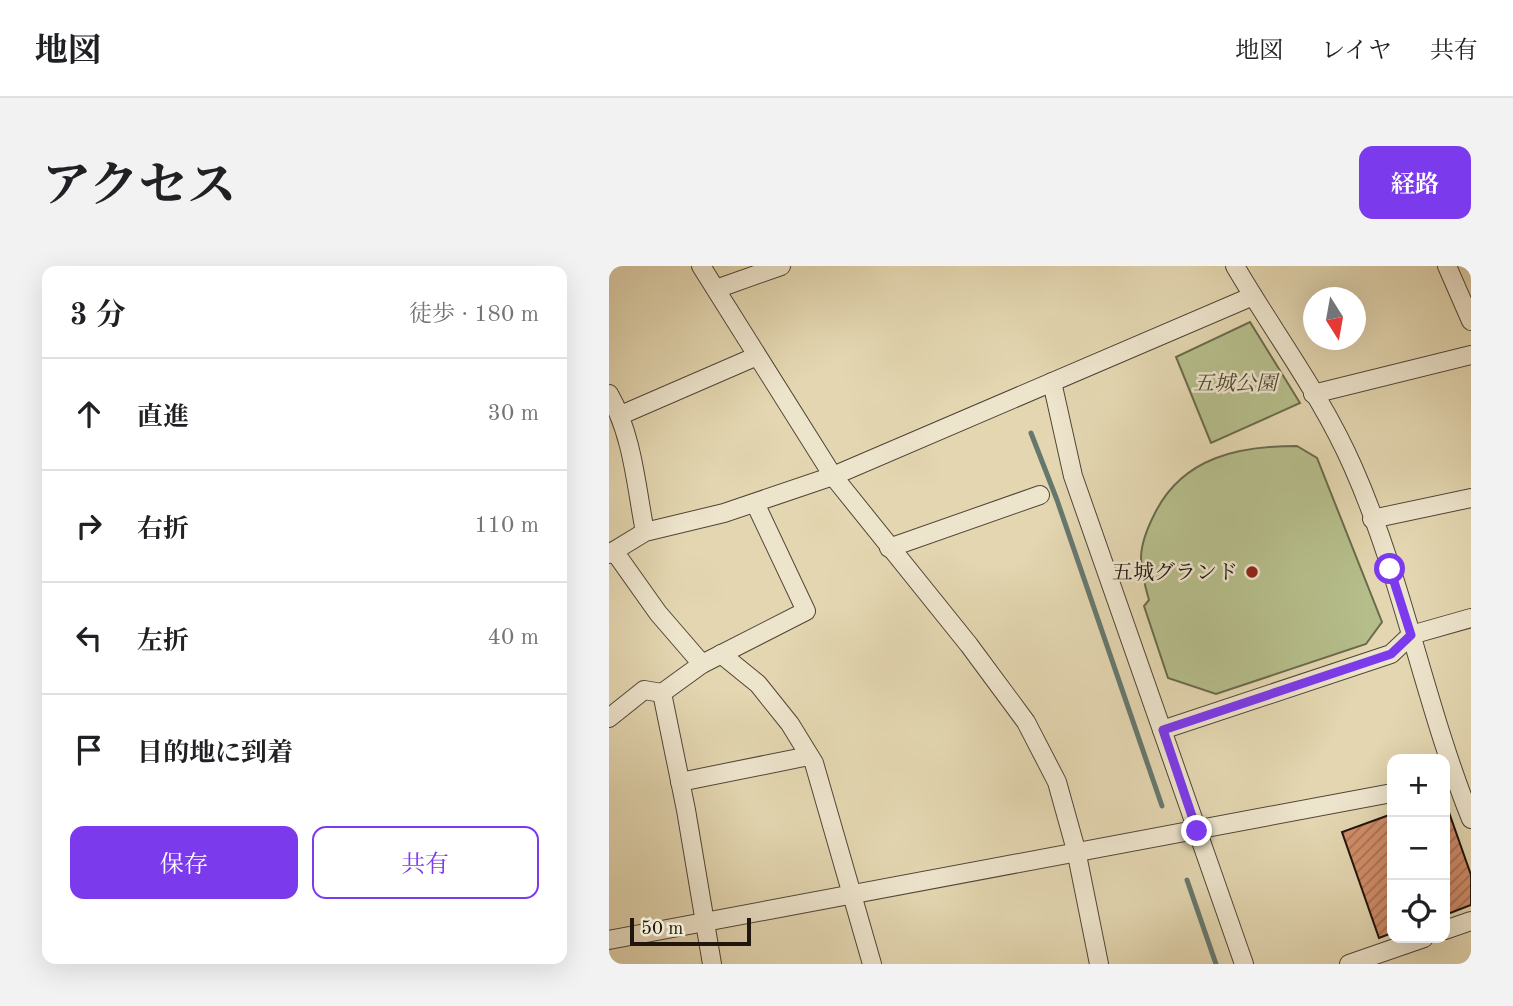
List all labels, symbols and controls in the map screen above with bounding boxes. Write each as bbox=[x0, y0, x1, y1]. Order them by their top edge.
text: 地図 bbox=[35, 36, 101, 69]
text: 地図 bbox=[1235, 40, 1283, 64]
text: レイヤ bbox=[1321, 40, 1392, 64]
text: 共有 bbox=[1430, 40, 1478, 64]
button: 経路 bbox=[1359, 146, 1471, 219]
text: アクセス bbox=[42, 164, 237, 213]
north arrow bbox=[1303, 287, 1366, 350]
text: 3 分 bbox=[70, 301, 126, 331]
text: 徒歩 · 180 m bbox=[409, 303, 539, 326]
park label: 五城公園 bbox=[1193, 372, 1280, 395]
icon: ahead bbox=[70, 395, 108, 433]
text: 30 m bbox=[488, 402, 539, 425]
text: 直進 bbox=[137, 405, 189, 431]
icon: right bbox=[70, 507, 108, 545]
text: 110 m bbox=[474, 514, 539, 537]
text: 右折 bbox=[137, 517, 189, 543]
route start bbox=[1374, 553, 1405, 584]
place label: 五城グランド bbox=[1112, 561, 1238, 584]
marker: 五城グランド bbox=[1244, 564, 1260, 580]
icon: left bbox=[70, 619, 108, 657]
text: 40 m bbox=[488, 626, 539, 649]
text: 左折 bbox=[137, 629, 189, 655]
icon: arrive bbox=[70, 731, 108, 769]
text: 目的地に到着 bbox=[137, 741, 293, 767]
map controls bbox=[1387, 754, 1450, 943]
button: + bbox=[1387, 754, 1450, 817]
route end bbox=[1181, 815, 1212, 846]
button: − bbox=[1387, 817, 1450, 880]
button: 保存 bbox=[70, 826, 298, 899]
button: 共有 bbox=[312, 826, 539, 899]
button: locate bbox=[1387, 880, 1450, 943]
scale bar bbox=[630, 915, 751, 947]
text: 50 m bbox=[641, 920, 683, 939]

